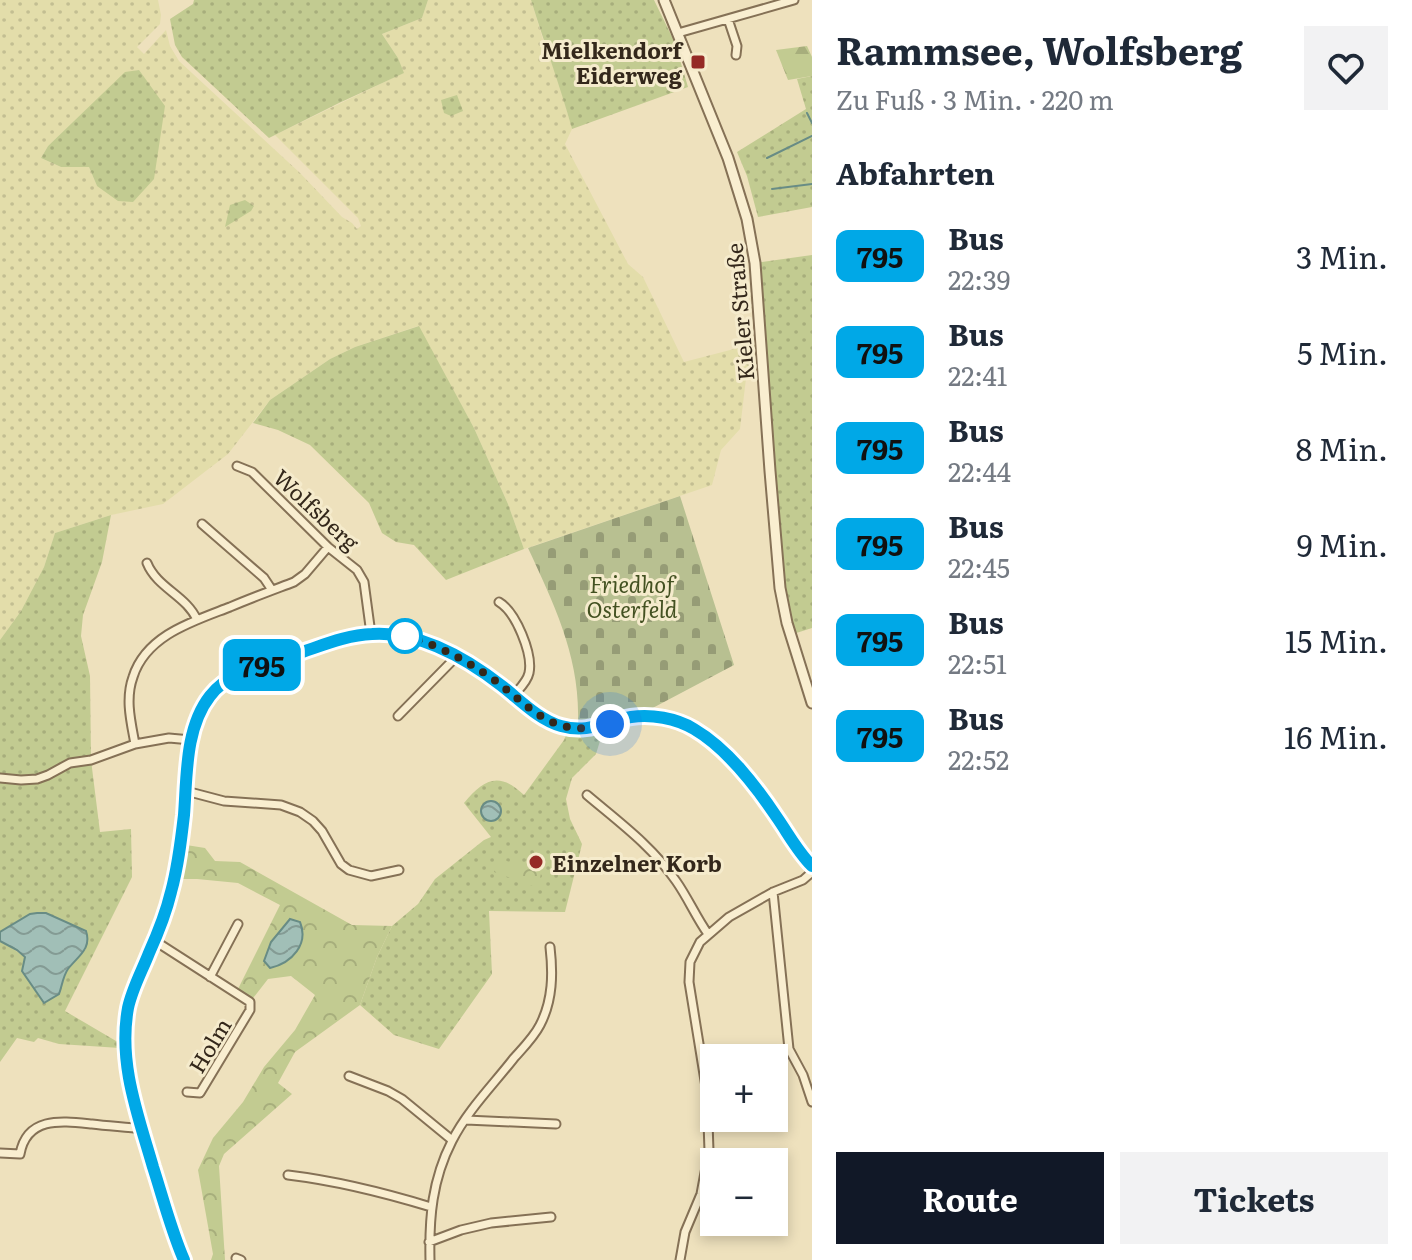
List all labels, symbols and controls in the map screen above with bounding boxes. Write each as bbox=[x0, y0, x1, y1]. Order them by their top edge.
text: Rammsee, Wolfsberg bbox=[836, 20, 1243, 77]
button: heart bbox=[1304, 26, 1388, 110]
place label: Mielkendorf Eiderweg bbox=[541, 33, 685, 91]
marker: Mielkendorf Eiderweg bbox=[689, 53, 707, 71]
text: Zu Fuß · 3 Min. · 220 m bbox=[836, 79, 1114, 118]
text: Abfahrten bbox=[836, 150, 995, 194]
text: Bus bbox=[948, 215, 1004, 259]
text: 3 Min. bbox=[1296, 234, 1388, 278]
text: 795 bbox=[857, 235, 903, 277]
street label: Kieler Straße bbox=[717, 242, 761, 382]
text: 22:39 bbox=[948, 259, 1010, 298]
text: Bus bbox=[948, 311, 1004, 355]
text: 5 Min. bbox=[1297, 330, 1388, 374]
text: 795 bbox=[857, 331, 903, 373]
text: 22:41 bbox=[948, 355, 1007, 394]
text: Bus bbox=[948, 407, 1004, 451]
text: 8 Min. bbox=[1296, 426, 1388, 470]
text: 795 bbox=[857, 427, 903, 469]
text: 22:44 bbox=[948, 451, 1011, 490]
street label: Wolfsberg bbox=[267, 460, 368, 558]
text: Bus bbox=[948, 503, 1004, 547]
text: 9 Min. bbox=[1297, 522, 1388, 566]
text: 795 bbox=[857, 523, 903, 565]
text: 22:45 bbox=[948, 547, 1010, 586]
park label: Friedhof Osterfeld bbox=[587, 567, 678, 625]
text: Bus bbox=[948, 599, 1004, 643]
text: 15 Min. bbox=[1285, 618, 1388, 662]
unlabelled marker bbox=[388, 619, 422, 653]
text: 795 bbox=[857, 619, 903, 661]
line badge: 795 bbox=[216, 639, 308, 691]
text: 22:51 bbox=[948, 643, 1007, 682]
text: 795 bbox=[239, 644, 285, 686]
text: Bus bbox=[948, 695, 1004, 739]
your location bbox=[590, 704, 630, 744]
text: 16 Min. bbox=[1284, 714, 1388, 758]
text: 795 bbox=[857, 715, 903, 757]
text: 22:52 bbox=[948, 739, 1009, 778]
place label: Einzelner Korb bbox=[552, 846, 722, 879]
marker: Einzelner Korb bbox=[527, 853, 545, 871]
street label: Holm bbox=[180, 1011, 238, 1079]
map controls bbox=[700, 1044, 788, 1236]
button: + bbox=[700, 1044, 788, 1132]
button: − bbox=[700, 1148, 788, 1236]
button: Route bbox=[836, 1152, 1104, 1244]
button: Tickets bbox=[1120, 1152, 1388, 1244]

